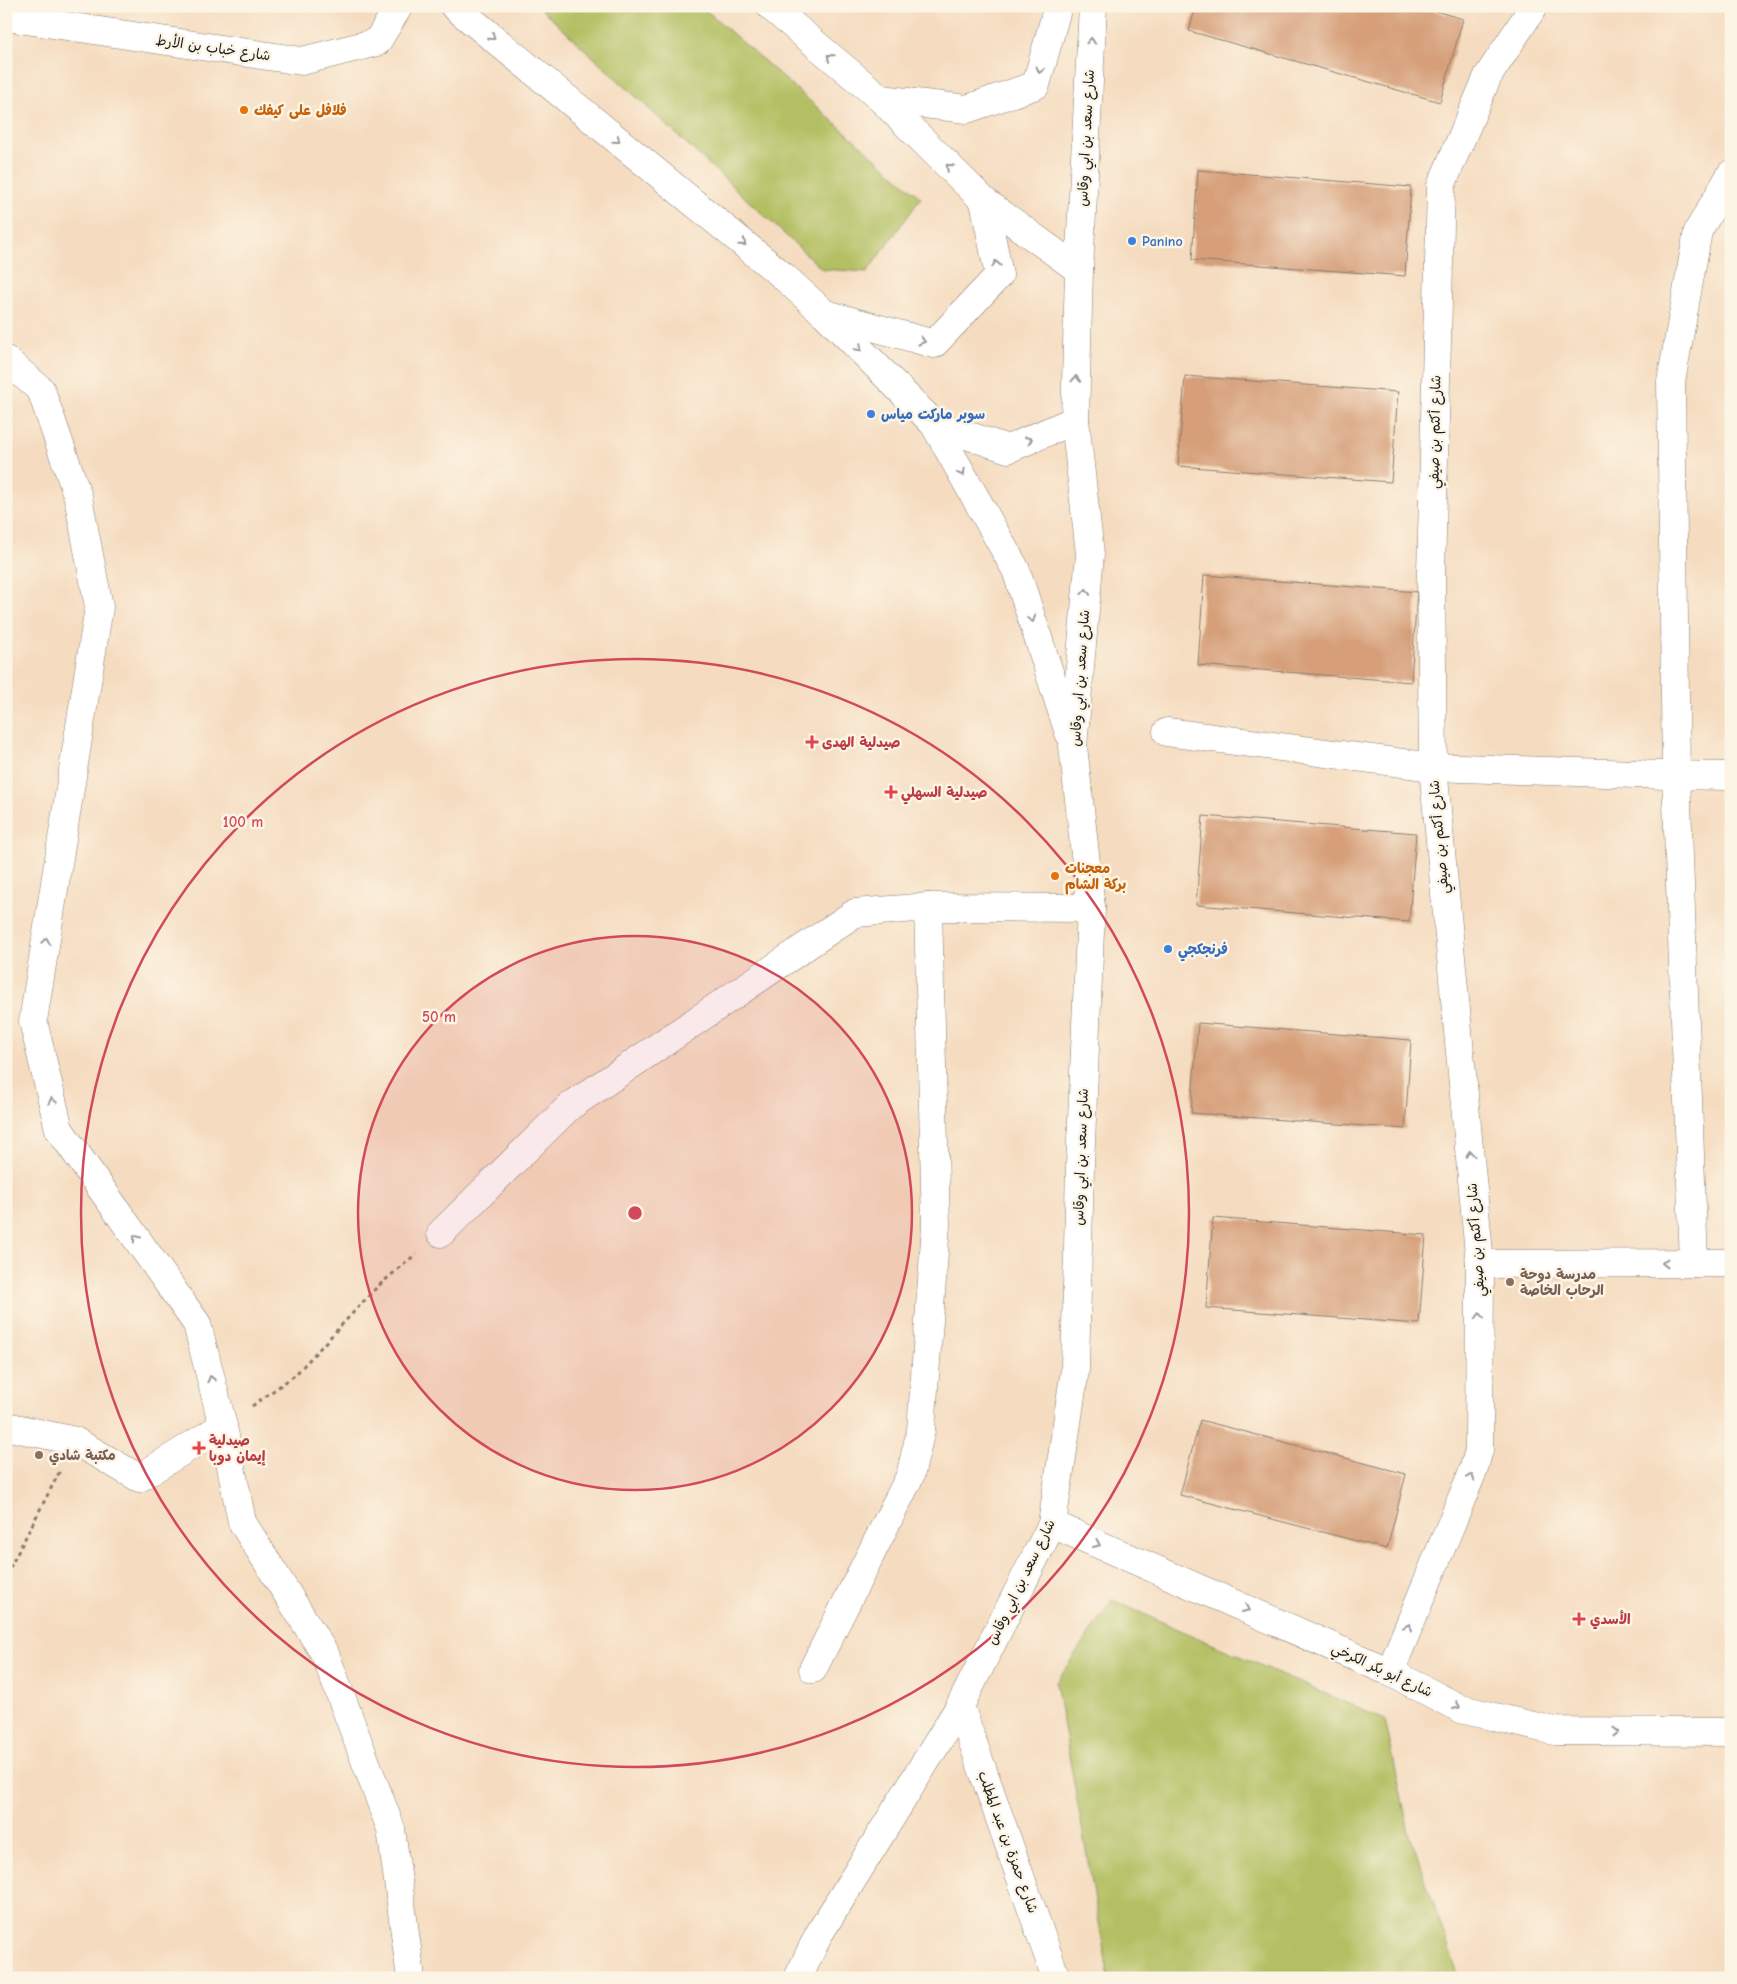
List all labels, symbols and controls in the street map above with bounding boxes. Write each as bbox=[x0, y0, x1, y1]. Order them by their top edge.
street label: شارع خباب بن الأرط bbox=[154, 31, 272, 65]
one-way arrow bbox=[486, 32, 495, 41]
one-way arrow bbox=[1086, 37, 1096, 45]
one-way arrow bbox=[827, 54, 836, 62]
one-way arrow bbox=[1036, 66, 1046, 74]
street label: شارع سعد بن ابي وقاس bbox=[1074, 69, 1102, 207]
place label: فلافل على كيفك bbox=[254, 102, 347, 119]
marker: فلافل على كيفك bbox=[238, 104, 250, 116]
one-way arrow bbox=[612, 134, 621, 143]
one-way arrow bbox=[946, 164, 955, 173]
place label: Panino bbox=[1142, 233, 1183, 250]
marker: Panino bbox=[1126, 235, 1138, 247]
one-way arrow bbox=[737, 237, 746, 245]
one-way arrow bbox=[992, 259, 1002, 268]
one-way arrow bbox=[918, 336, 926, 346]
one-way arrow bbox=[853, 342, 862, 351]
one-way arrow bbox=[1071, 374, 1081, 382]
street label: شارع أكثم بن صيفي bbox=[1426, 375, 1448, 489]
place label: سوبر ماركت مياس bbox=[881, 406, 985, 424]
marker: سوبر ماركت مياس bbox=[865, 408, 877, 420]
one-way arrow bbox=[1024, 436, 1033, 447]
one-way arrow bbox=[955, 467, 965, 476]
one-way arrow bbox=[1080, 588, 1091, 596]
street label: شارع سعد بن ابي وقاس bbox=[1067, 609, 1097, 747]
one-way arrow bbox=[1026, 614, 1036, 622]
place label: صيدلية الهدى bbox=[822, 734, 900, 751]
marker: صيدلية الهدى bbox=[806, 736, 818, 748]
street label: شارع أكثم بن صيفي bbox=[1426, 779, 1456, 895]
place label: صيدلية السهلي bbox=[901, 784, 987, 805]
marker: صيدلية السهلي bbox=[885, 786, 897, 798]
text: 100 m bbox=[223, 813, 263, 831]
place label: معجنات بركة الشام bbox=[1065, 860, 1126, 895]
marker: معجنات بركة الشام bbox=[1049, 870, 1061, 882]
one-way arrow bbox=[40, 937, 50, 946]
place label: فرنجكجي bbox=[1178, 941, 1228, 962]
marker: فرنجكجي bbox=[1162, 943, 1174, 955]
text: 50 m bbox=[422, 1008, 456, 1026]
street label: شارع سعد بن ابي وقاس bbox=[1070, 1088, 1096, 1226]
one-way arrow bbox=[47, 1096, 58, 1105]
one-way arrow bbox=[1464, 1149, 1475, 1157]
street label: شارع أكثم بن صيفي bbox=[1464, 1182, 1492, 1297]
centre of rings bbox=[626, 1204, 644, 1222]
one-way arrow bbox=[133, 1234, 142, 1244]
one-way arrow bbox=[1660, 1258, 1668, 1268]
place label: مدرسة دوحة الرحاب الخاصة bbox=[1520, 1266, 1604, 1299]
marker: مدرسة دوحة الرحاب الخاصة bbox=[1504, 1276, 1516, 1288]
one-way arrow bbox=[1475, 1311, 1485, 1319]
one-way arrow bbox=[206, 1375, 217, 1384]
place label: صيدلية إيمان دوبا bbox=[209, 1432, 266, 1466]
marker: صيدلية إيمان دوبا bbox=[193, 1442, 205, 1454]
place label: مكتبة شادي bbox=[49, 1447, 116, 1466]
marker: مكتبة شادي bbox=[33, 1449, 45, 1461]
one-way arrow bbox=[1465, 1473, 1475, 1481]
street label: شارع سعد بن ابي وقاس bbox=[983, 1517, 1062, 1649]
one-way arrow bbox=[1092, 1537, 1101, 1548]
one-way arrow bbox=[1241, 1602, 1250, 1613]
place label: الأسدي bbox=[1590, 1609, 1631, 1630]
marker: الأسدي bbox=[1572, 1612, 1586, 1626]
one-way arrow bbox=[1402, 1623, 1413, 1632]
street label: شارع أبو بكر الكرخي bbox=[1327, 1639, 1435, 1704]
one-way arrow bbox=[1452, 1700, 1461, 1711]
one-way arrow bbox=[1612, 1727, 1620, 1737]
street label: شارع حمزة بن عبد المطلب bbox=[973, 1768, 1042, 1916]

